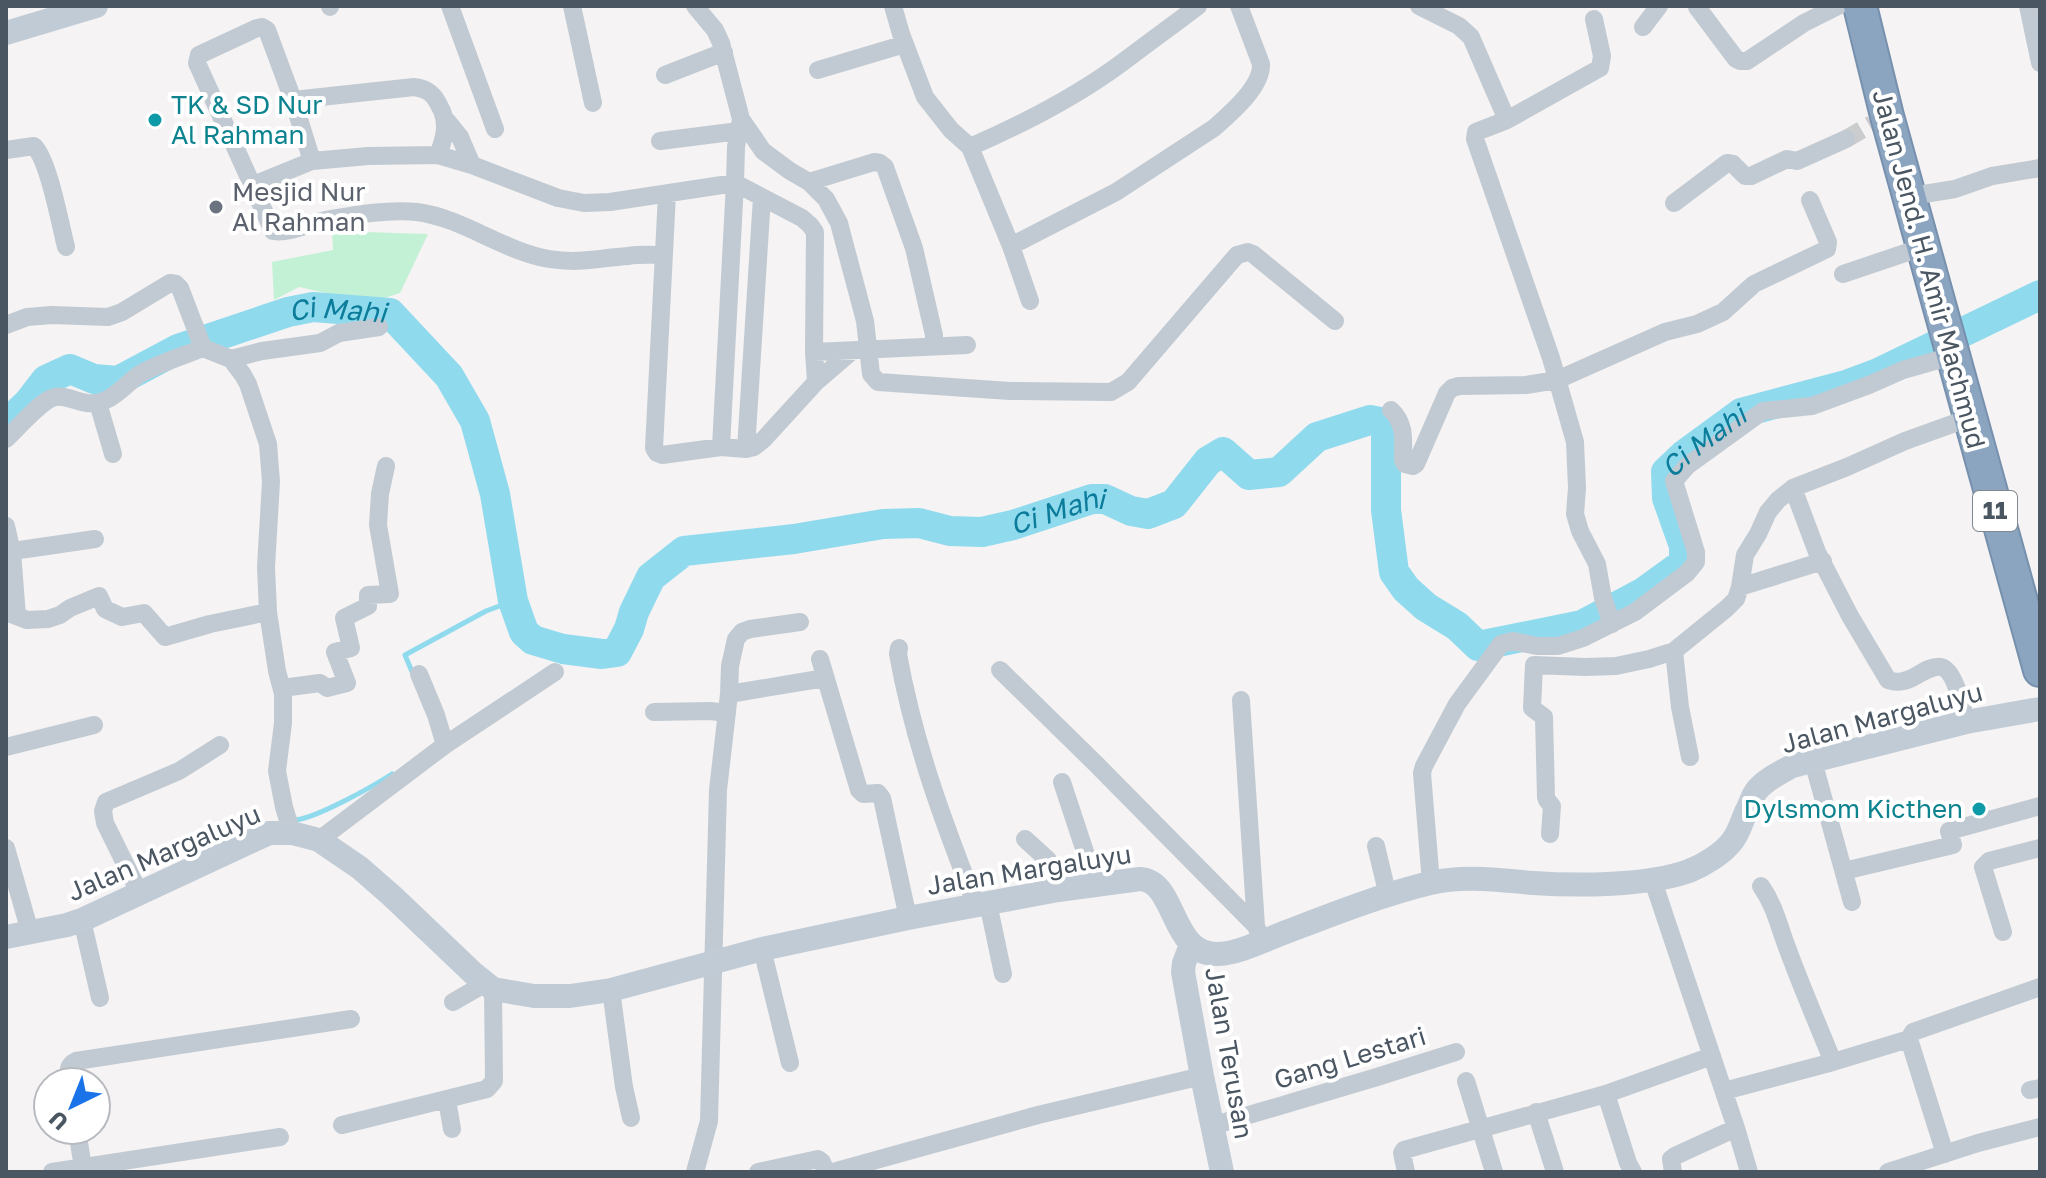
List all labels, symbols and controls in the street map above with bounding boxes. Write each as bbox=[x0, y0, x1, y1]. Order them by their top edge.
street label: Jalan Jend. H. Amir Machmud bbox=[1867, 86, 1992, 452]
place label: TK & SD Nur Al Rahman bbox=[171, 89, 322, 150]
marker: TK & SD Nur Al Rahman bbox=[146, 111, 164, 129]
place label: Mesjid Nur Al Rahman bbox=[232, 176, 366, 237]
marker: Mesjid Nur Al Rahman bbox=[207, 198, 225, 216]
water label: Ci Mahi bbox=[285, 289, 391, 329]
water label: Ci Mahi bbox=[1654, 396, 1755, 484]
water label: Ci Mahi bbox=[1005, 481, 1108, 541]
road number: 11 bbox=[1973, 491, 2017, 531]
street label: Jalan Margaluyu bbox=[1778, 676, 1986, 759]
place label: Dylsmom Kicthen bbox=[1743, 793, 1963, 824]
street label: Jalan Margaluyu bbox=[63, 798, 265, 907]
marker: Dylsmom Kicthen bbox=[1970, 800, 1988, 818]
street label: Jalan Margaluyu bbox=[924, 838, 1133, 901]
street label: Jalan Terusan bbox=[1199, 965, 1260, 1141]
street label: Gang Lestari bbox=[1270, 1020, 1430, 1095]
north arrow bbox=[32, 1066, 112, 1146]
text: U bbox=[43, 1106, 73, 1136]

